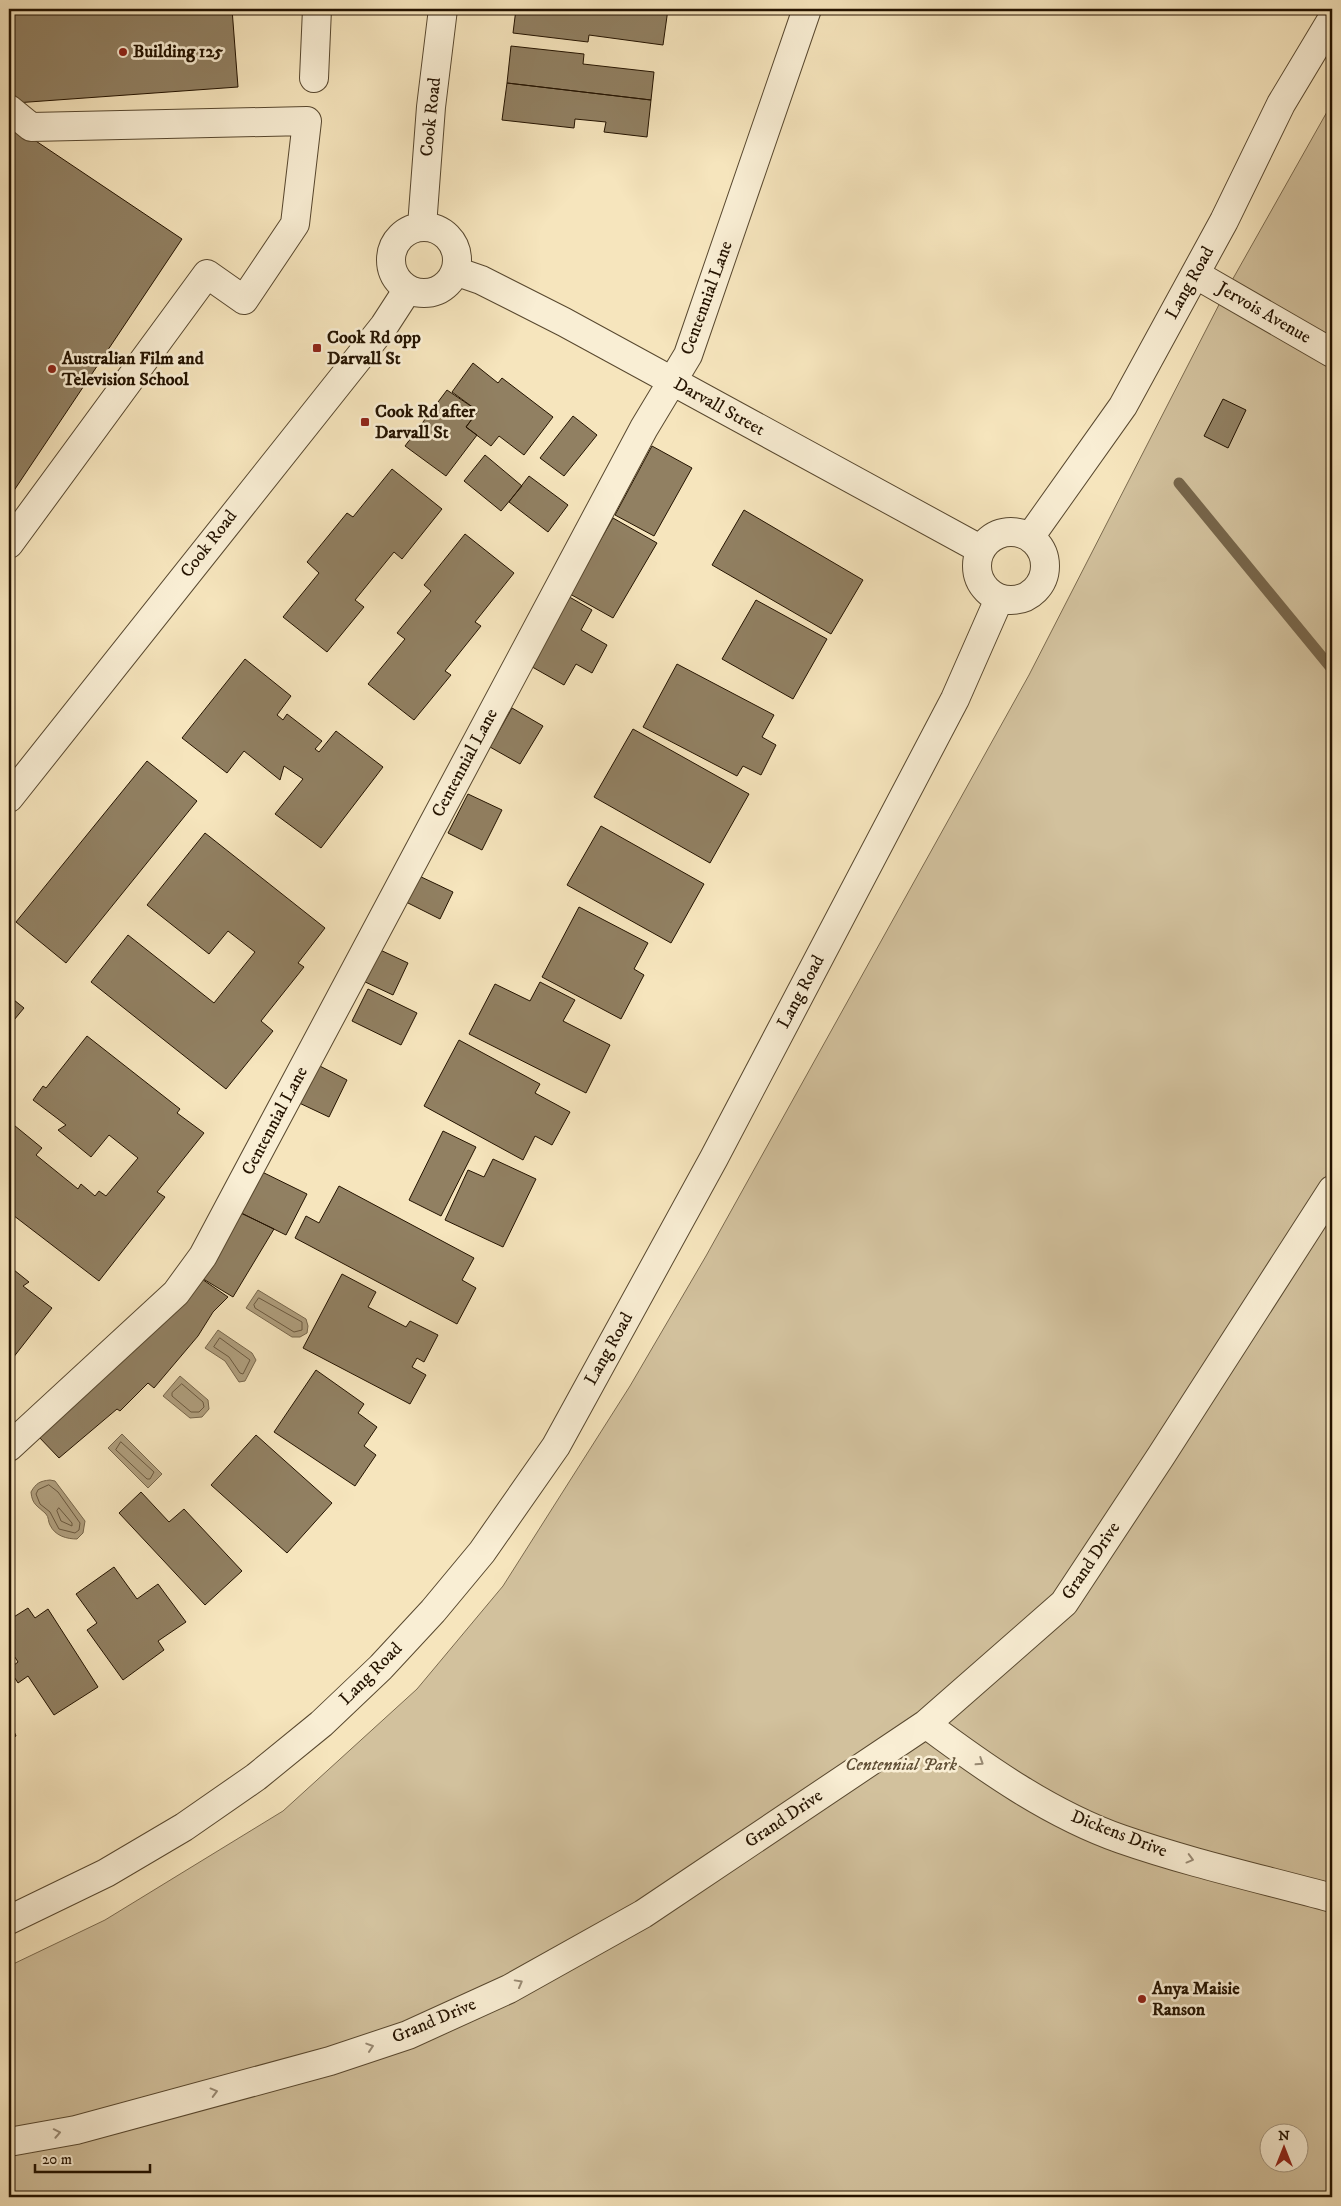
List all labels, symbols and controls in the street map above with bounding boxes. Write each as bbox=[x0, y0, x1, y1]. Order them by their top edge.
place label: Building 125 bbox=[133, 41, 223, 63]
marker: Building 125 bbox=[117, 46, 129, 58]
street label: Cook Road bbox=[416, 76, 446, 158]
street label: Centennial Lane bbox=[676, 238, 738, 358]
street label: Lang Road bbox=[1161, 243, 1219, 323]
street label: Jervois Avenue bbox=[1212, 276, 1315, 349]
place label: Cook Rd opp Darvall St bbox=[327, 327, 421, 370]
marker: Cook Rd opp Darvall St bbox=[311, 342, 323, 354]
place label: Australian Film and Television School bbox=[61, 348, 205, 391]
marker: Australian Film and Television School bbox=[46, 363, 58, 375]
street label: Darvall Street bbox=[670, 373, 769, 441]
place label: Cook Rd after Darvall St bbox=[375, 401, 476, 444]
marker: Cook Rd after Darvall St bbox=[359, 416, 371, 428]
street label: Cook Road bbox=[176, 506, 242, 582]
street label: Centennial Lane bbox=[427, 705, 503, 821]
street label: Lang Road bbox=[773, 952, 829, 1032]
street label: Centennial Lane bbox=[237, 1063, 313, 1179]
street label: Lang Road bbox=[580, 1309, 638, 1389]
street label: Grand Drive bbox=[1057, 1518, 1125, 1604]
street label: Lang Road bbox=[335, 1638, 407, 1710]
park label: Centennial Park bbox=[845, 1754, 957, 1776]
one-way arrow bbox=[974, 1756, 983, 1765]
street label: Grand Drive bbox=[741, 1785, 827, 1853]
street label: Dickens Drive bbox=[1068, 1806, 1170, 1862]
one-way arrow bbox=[1185, 1853, 1194, 1864]
place label: Anya Maisie Ranson bbox=[1151, 1978, 1240, 2021]
one-way arrow bbox=[514, 1979, 523, 1989]
street label: Grand Drive bbox=[389, 1993, 479, 2049]
marker: Anya Maisie Ranson bbox=[1136, 1993, 1148, 2005]
one-way arrow bbox=[365, 2043, 374, 2053]
one-way arrow bbox=[209, 2088, 217, 2098]
north arrow bbox=[1258, 2124, 1308, 2174]
text: N bbox=[1278, 2127, 1290, 2145]
one-way arrow bbox=[52, 2129, 61, 2139]
scale bar bbox=[35, 2141, 150, 2173]
text: 20 m bbox=[42, 2150, 72, 2169]

